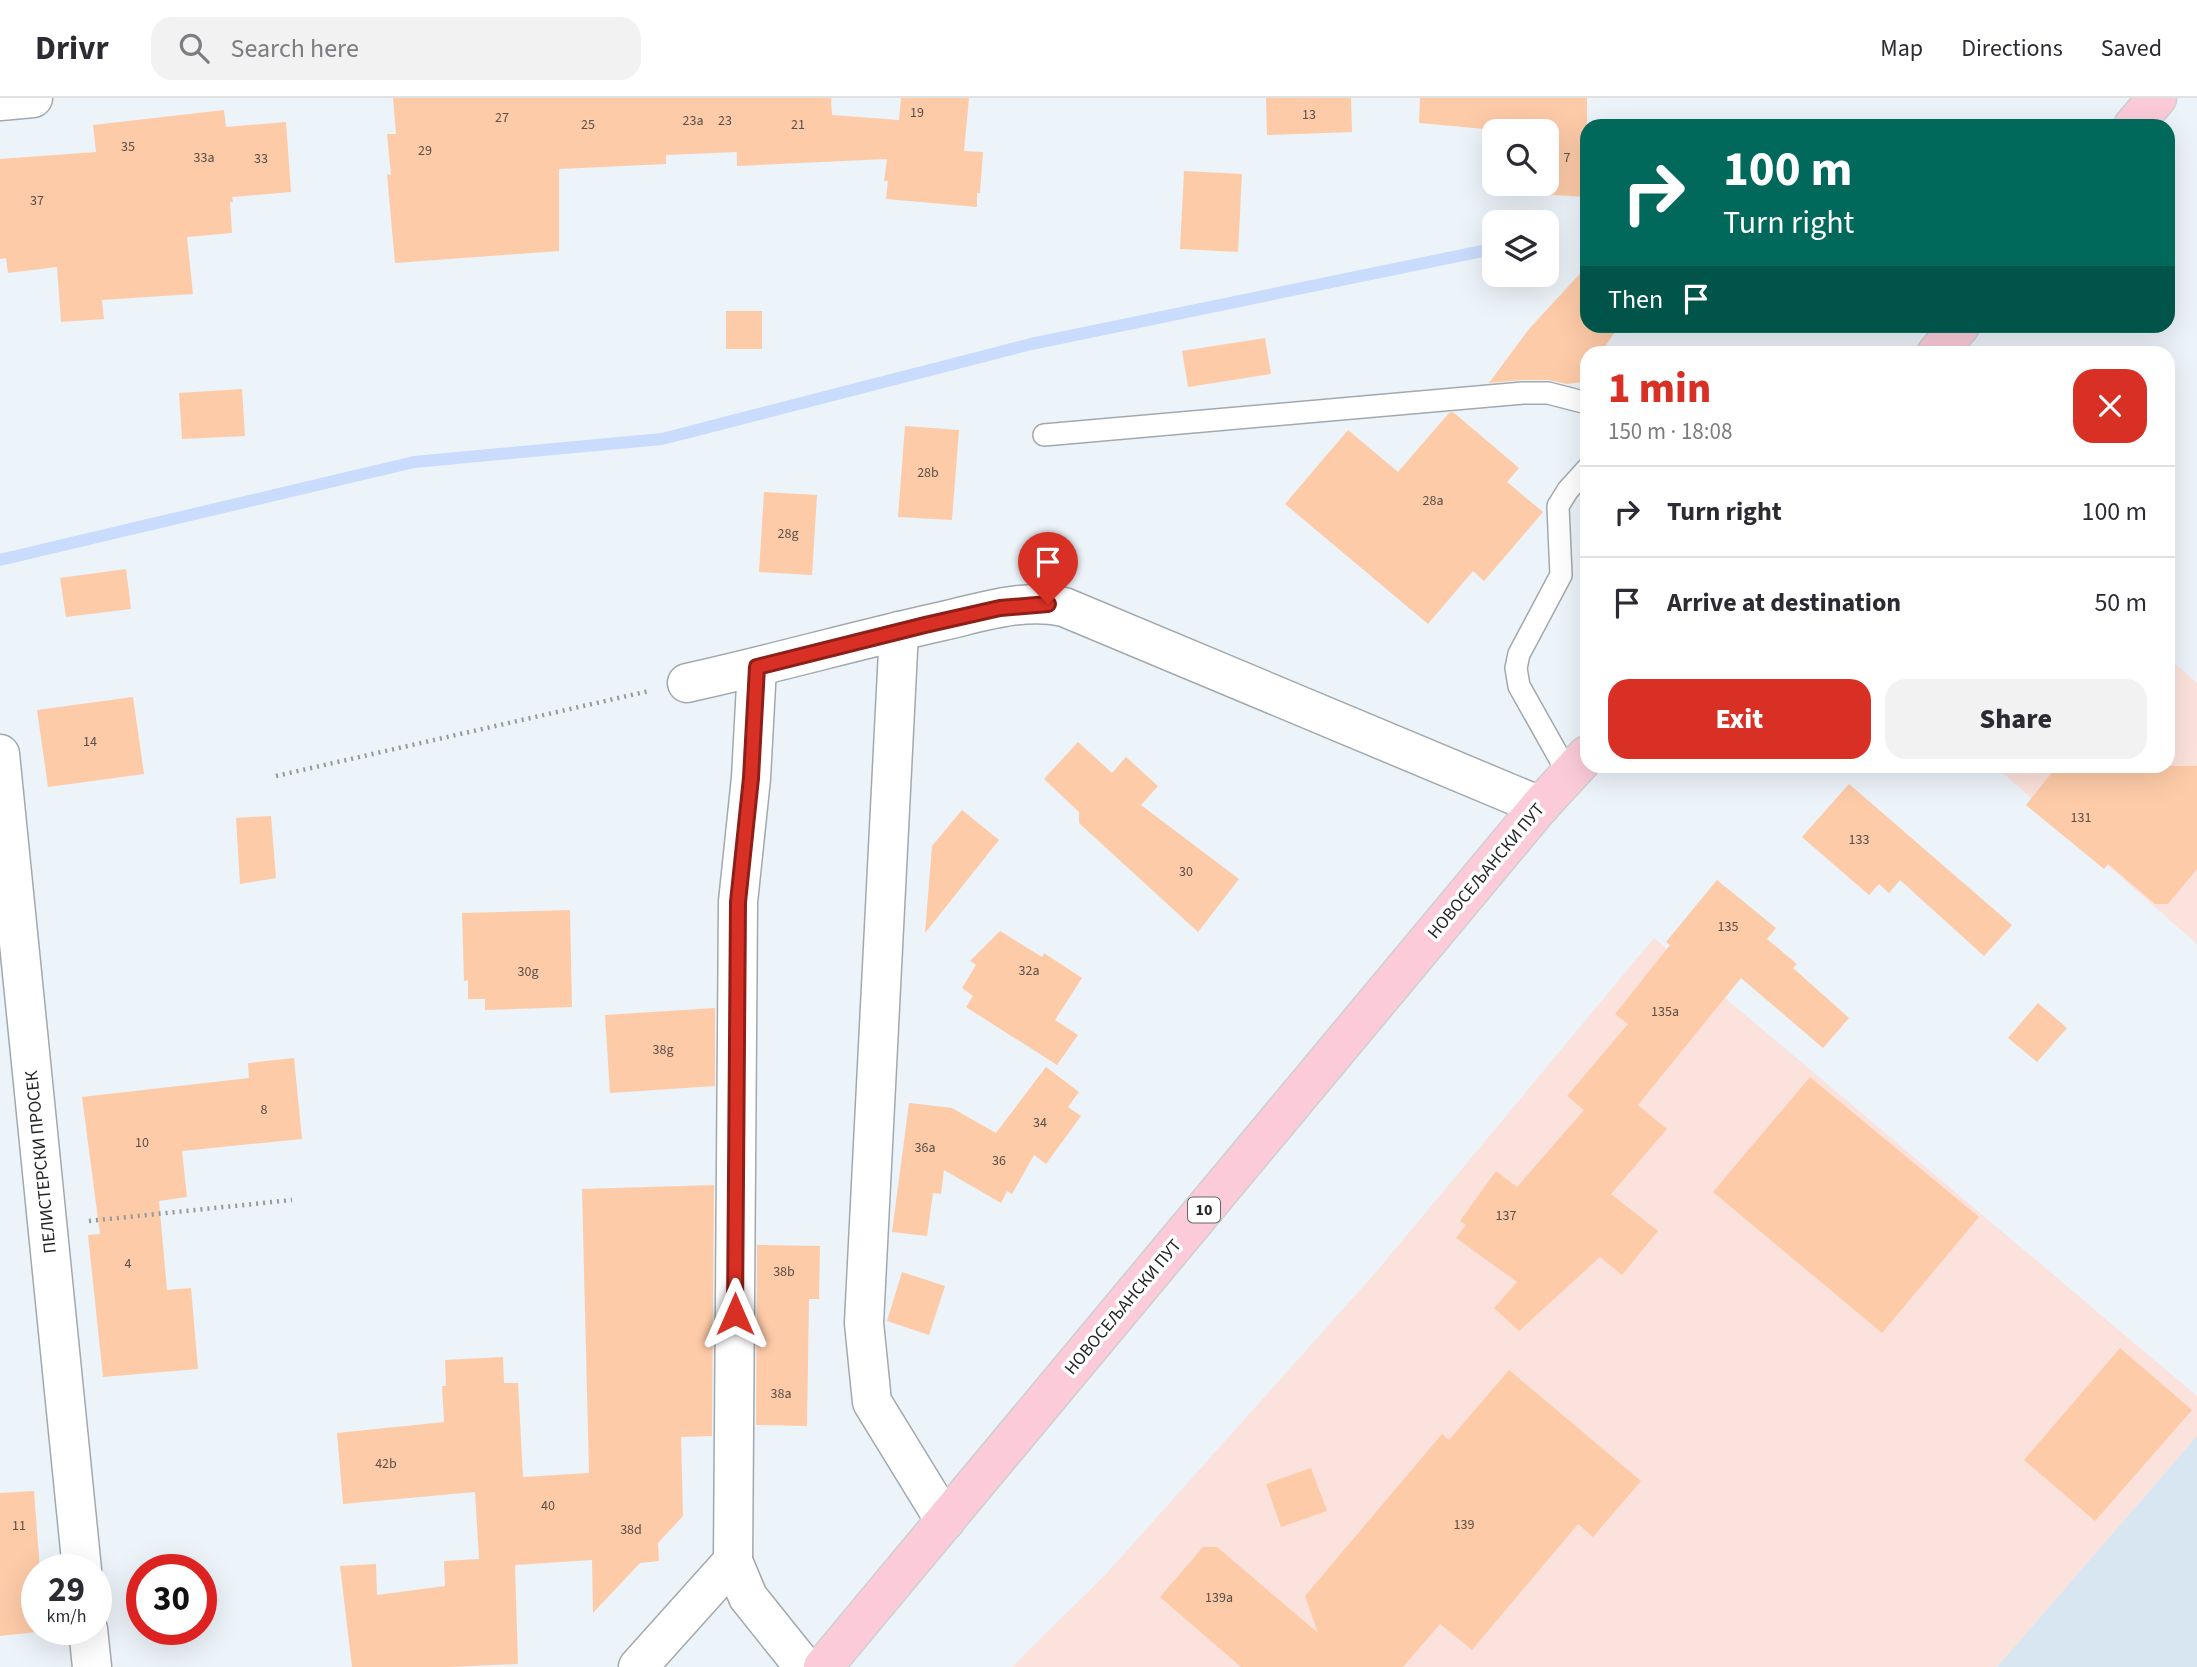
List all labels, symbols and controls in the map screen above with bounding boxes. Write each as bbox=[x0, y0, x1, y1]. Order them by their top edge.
search box bbox=[151, 17, 641, 80]
text: Drivr bbox=[35, 25, 109, 72]
icon: search bbox=[175, 29, 213, 67]
text: Search here bbox=[231, 30, 359, 67]
text: Map bbox=[1880, 31, 1923, 66]
text: Directions bbox=[1961, 31, 2063, 66]
text: Saved bbox=[2101, 31, 2162, 66]
house number: 19 bbox=[910, 103, 924, 123]
house number: 13 bbox=[1302, 105, 1316, 125]
house number: 27 bbox=[495, 108, 509, 128]
house number: 23a bbox=[683, 111, 703, 131]
house number: 23 bbox=[718, 111, 732, 131]
house number: 25 bbox=[581, 115, 595, 135]
house number: 21 bbox=[791, 115, 805, 135]
map controls bbox=[1482, 119, 1559, 287]
button: search bbox=[1482, 119, 1559, 196]
text: 100 m bbox=[1723, 135, 1852, 205]
house number: 35 bbox=[121, 137, 135, 157]
house number: 29 bbox=[418, 141, 432, 161]
icon: right bbox=[1608, 147, 1699, 238]
house number: 33a bbox=[194, 148, 214, 168]
house number: 7 bbox=[1564, 148, 1571, 168]
house number: 33 bbox=[254, 149, 268, 169]
house number: 37 bbox=[30, 191, 44, 211]
text: Turn right bbox=[1723, 200, 1854, 246]
button: layers bbox=[1482, 210, 1559, 287]
icon: arrive bbox=[1677, 280, 1715, 318]
text: Then bbox=[1608, 281, 1663, 318]
text: 1 min bbox=[1608, 359, 1711, 419]
button: close bbox=[2073, 369, 2147, 443]
text: 150 m · 18:08 bbox=[1608, 415, 1732, 448]
house number: 28b bbox=[917, 463, 939, 483]
house number: 28a bbox=[1423, 491, 1443, 511]
icon: right bbox=[1608, 493, 1646, 531]
text: Turn right bbox=[1667, 493, 1782, 530]
text: 100 m bbox=[2081, 493, 2147, 530]
house number: 28g bbox=[778, 524, 798, 544]
pin bbox=[1018, 532, 1078, 604]
icon: arrive bbox=[1029, 543, 1067, 581]
icon: arrive bbox=[1608, 584, 1646, 622]
text: Arrive at destination bbox=[1667, 584, 1901, 621]
text: 50 m bbox=[2094, 584, 2147, 621]
button: Exit bbox=[1608, 679, 1871, 759]
button: Share bbox=[1885, 679, 2147, 759]
house number: 14 bbox=[83, 732, 97, 752]
street label: НОВОСЕЉАНСКИ ПУТ bbox=[1422, 797, 1551, 944]
house number: 131 bbox=[2071, 808, 2091, 828]
house number: 133 bbox=[1849, 830, 1869, 850]
house number: 30 bbox=[1179, 862, 1193, 882]
house number: 135 bbox=[1718, 917, 1738, 937]
house number: 32a bbox=[1019, 961, 1039, 981]
house number: 30g bbox=[518, 962, 538, 982]
house number: 135a bbox=[1651, 1002, 1679, 1022]
house number: 38g bbox=[653, 1040, 673, 1060]
street label: ПЕЛИСТЕРСКИ ПРОСЕК bbox=[19, 1069, 63, 1255]
house number: 8 bbox=[261, 1100, 268, 1120]
house number: 34 bbox=[1033, 1113, 1047, 1133]
house number: 10 bbox=[135, 1133, 149, 1153]
house number: 36a bbox=[915, 1138, 935, 1158]
house number: 36 bbox=[992, 1151, 1006, 1171]
road number: 10 bbox=[1188, 1198, 1220, 1222]
house number: 137 bbox=[1496, 1206, 1516, 1226]
street label: НОВОСЕЉАНСКИ ПУТ bbox=[1059, 1233, 1188, 1380]
house number: 4 bbox=[125, 1254, 132, 1274]
house number: 38b bbox=[773, 1262, 795, 1282]
position arrow bbox=[698, 1277, 772, 1351]
house number: 38a bbox=[771, 1384, 791, 1404]
house number: 42b bbox=[375, 1454, 397, 1474]
house number: 40 bbox=[541, 1496, 555, 1516]
house number: 139 bbox=[1454, 1515, 1474, 1535]
house number: 11 bbox=[12, 1516, 26, 1536]
house number: 38d bbox=[620, 1520, 642, 1540]
speed limit sign: 30 bbox=[126, 1554, 217, 1645]
text: 29 bbox=[48, 1565, 85, 1615]
house number: 139a bbox=[1205, 1588, 1233, 1608]
text: km/h bbox=[47, 1604, 86, 1629]

